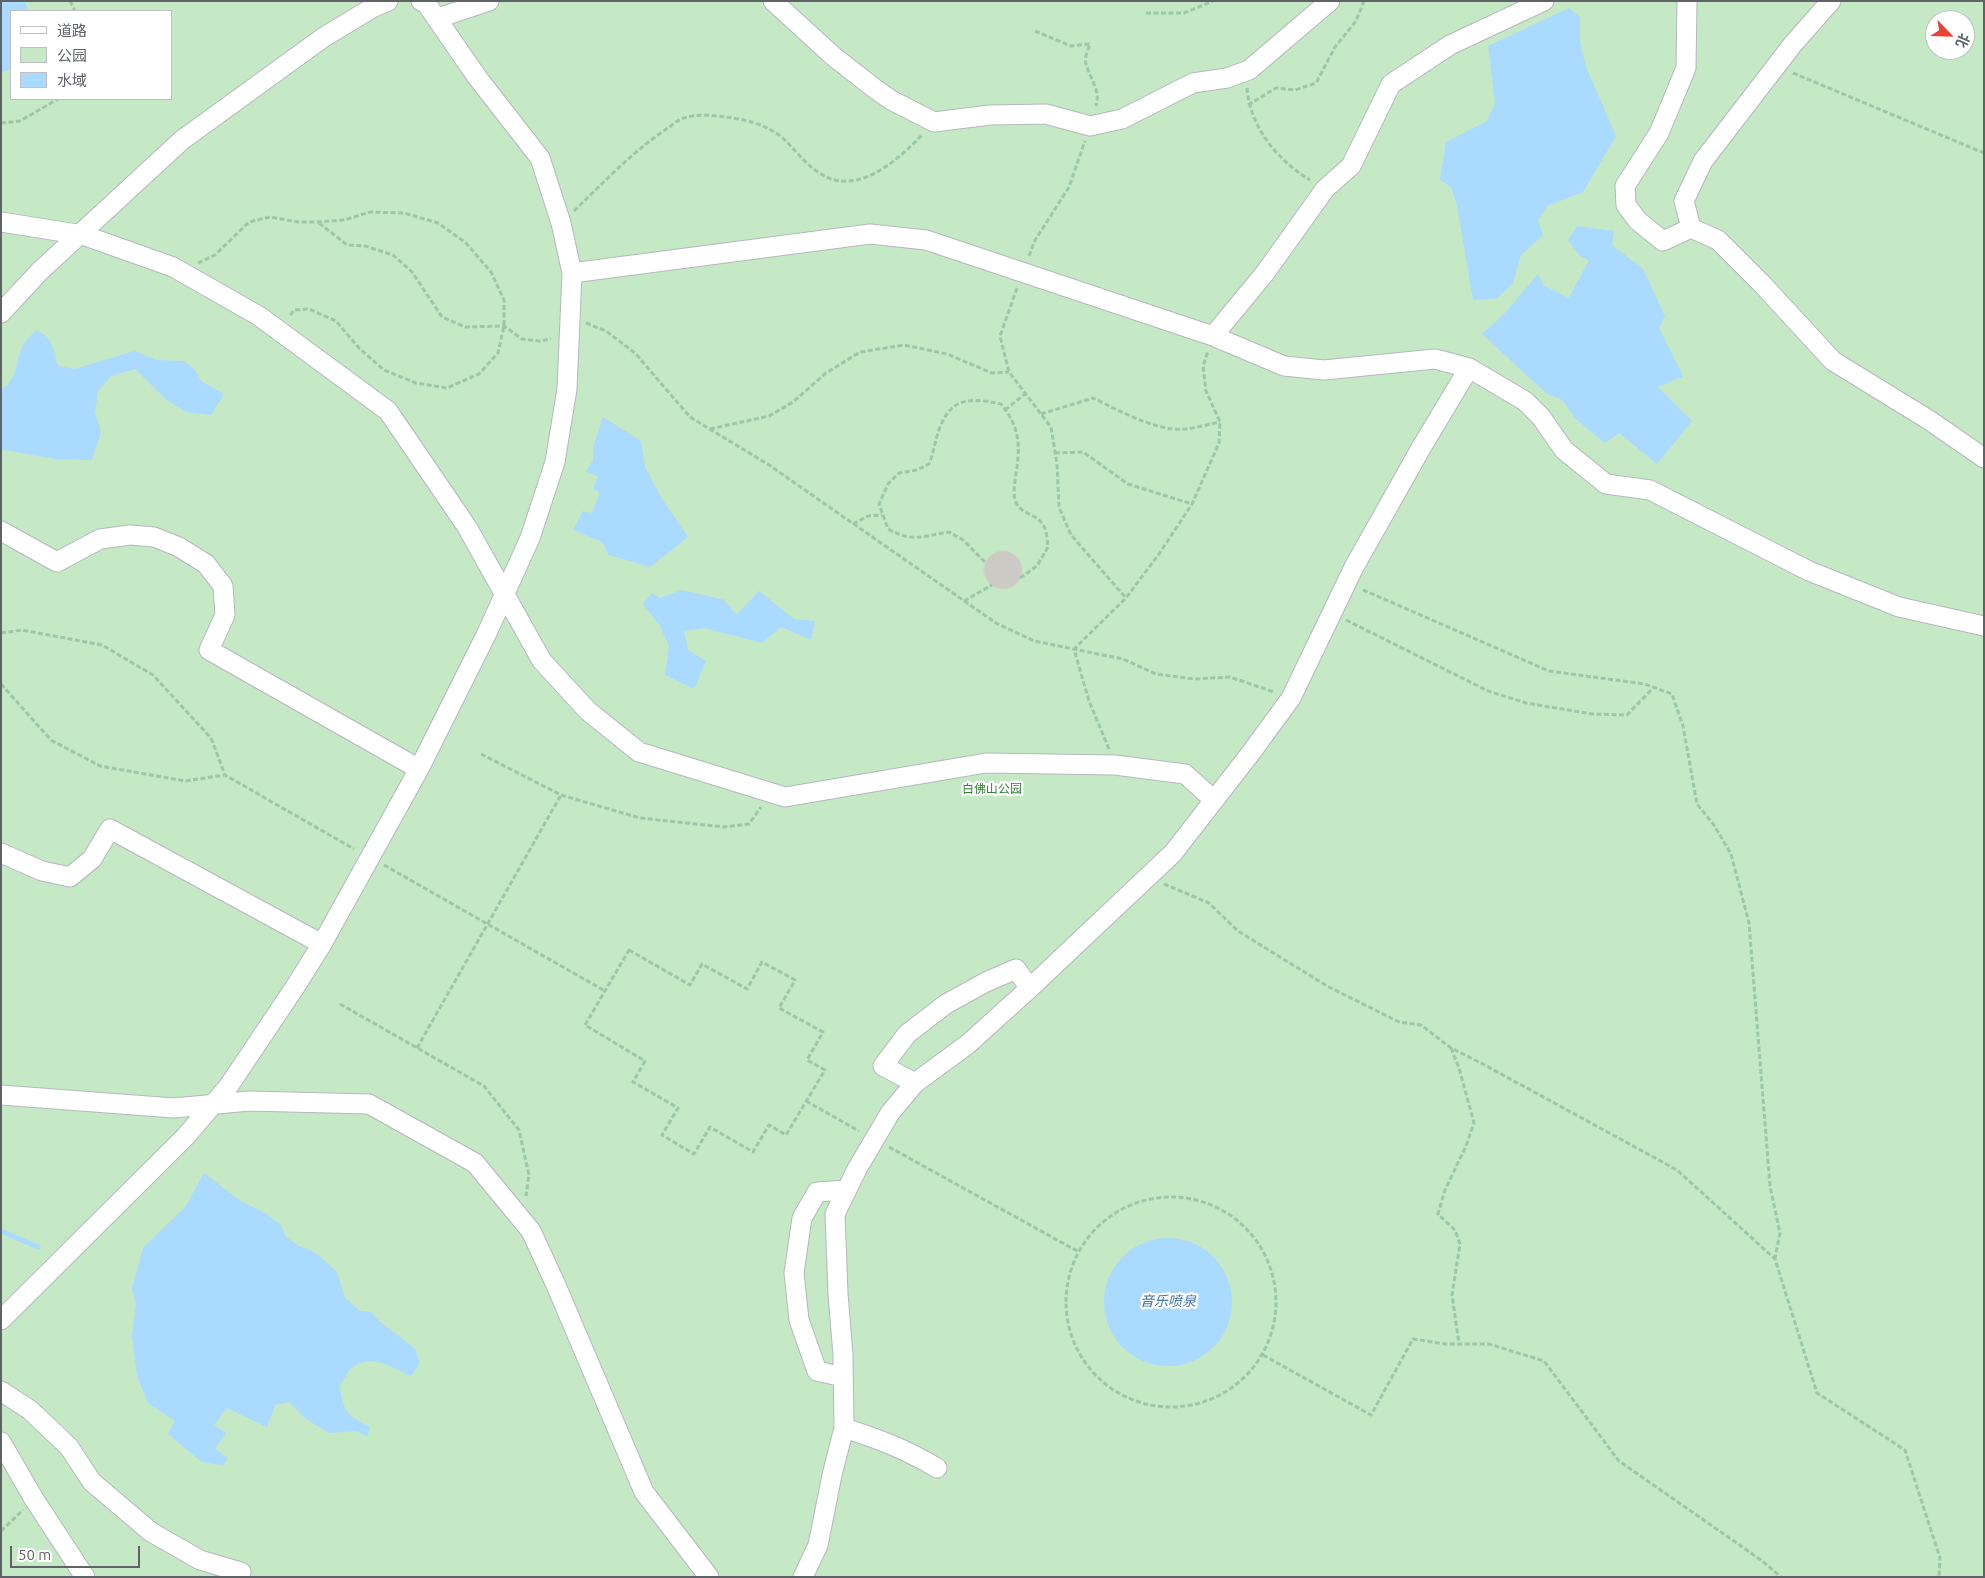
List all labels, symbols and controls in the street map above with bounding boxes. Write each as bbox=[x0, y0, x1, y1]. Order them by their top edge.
legend bbox=[10, 10, 172, 100]
north arrow bbox=[1925, 10, 1975, 60]
text: 道路 bbox=[57, 22, 87, 39]
text: 北 bbox=[1953, 31, 1973, 50]
text: 公园 bbox=[57, 47, 87, 64]
text: 水域 bbox=[57, 72, 87, 89]
park label: 白佛山公园 bbox=[962, 782, 1022, 796]
water label: 音乐喷泉 bbox=[1140, 1293, 1196, 1309]
scale bar bbox=[12, 1536, 142, 1568]
text: 50 m bbox=[18, 1546, 51, 1563]

